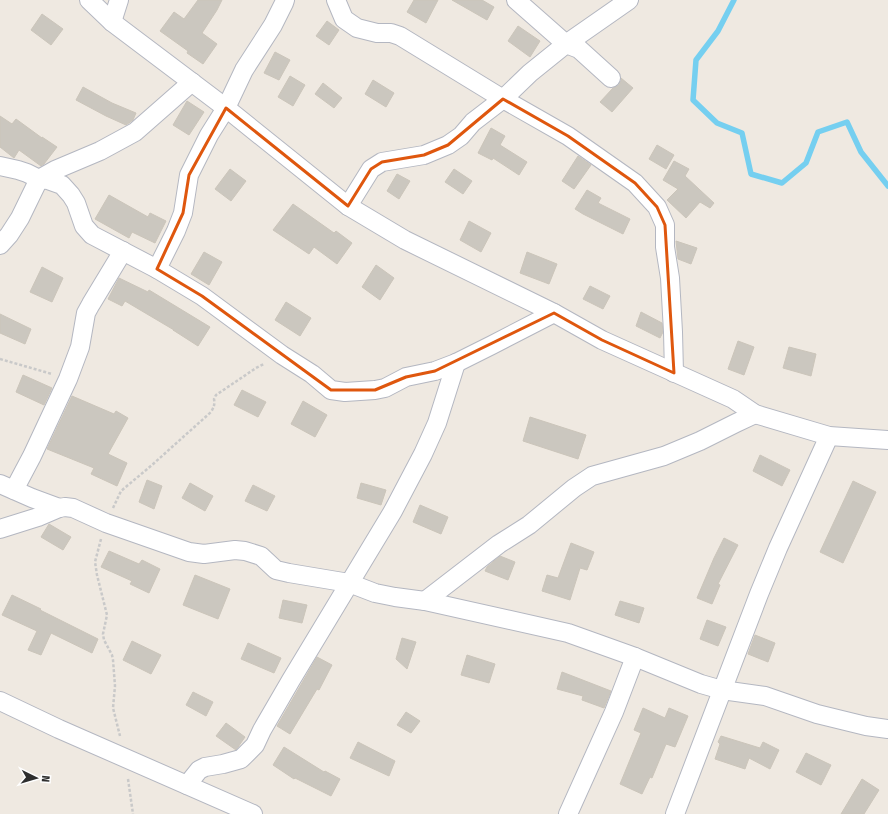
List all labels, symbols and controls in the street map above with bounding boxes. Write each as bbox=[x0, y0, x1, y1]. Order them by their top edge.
north arrow bbox=[16, 758, 56, 798]
text: N bbox=[39, 775, 52, 783]

